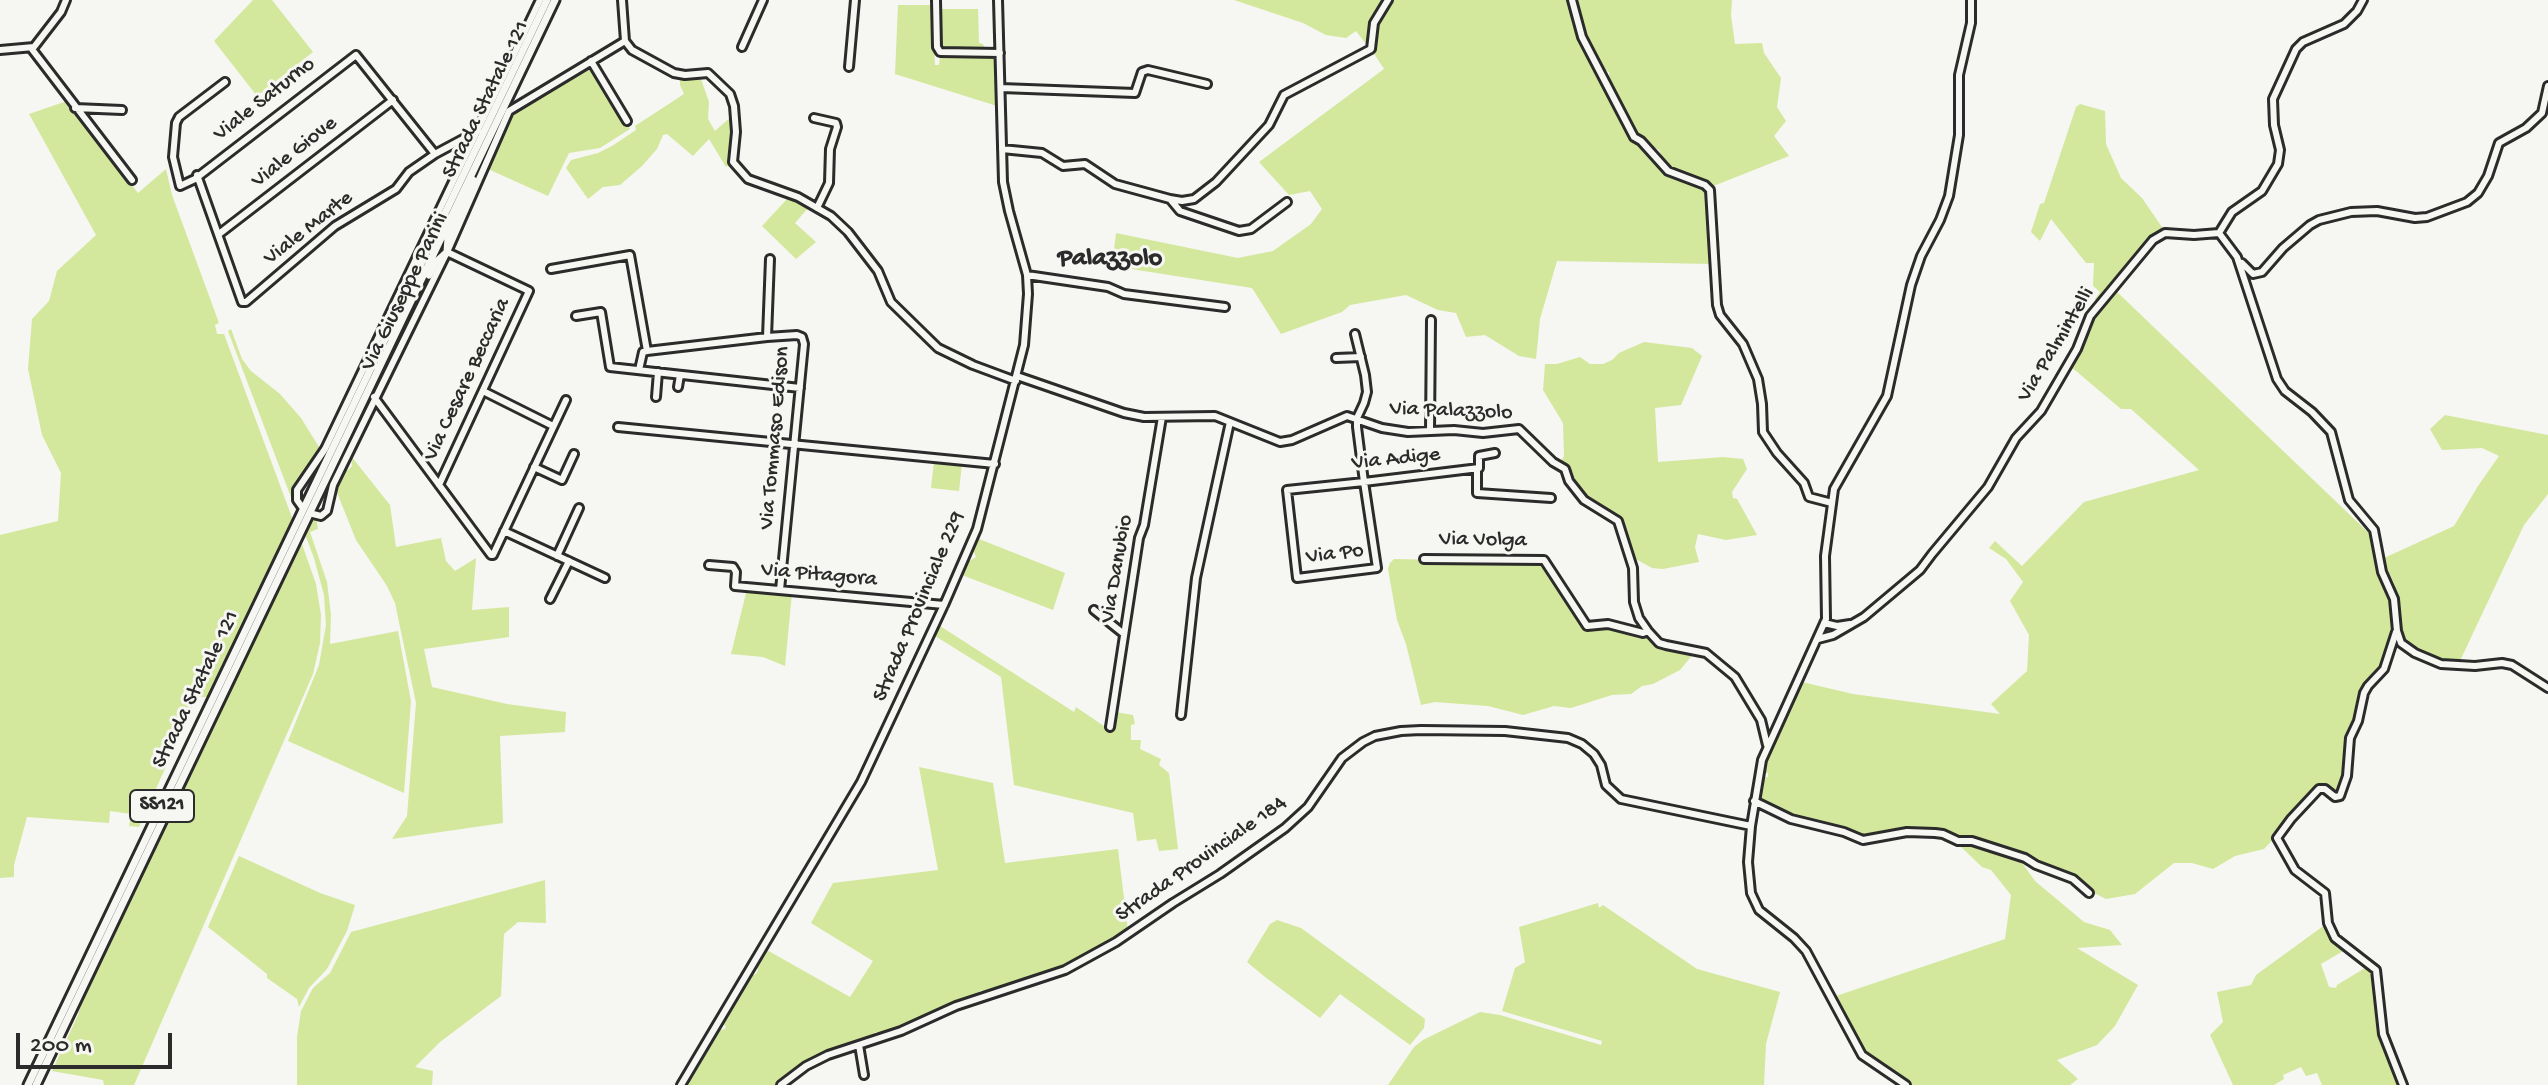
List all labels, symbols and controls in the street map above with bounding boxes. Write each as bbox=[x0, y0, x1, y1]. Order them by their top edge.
street label: Strada Statale 121 bbox=[437, 17, 537, 183]
street label: Viale Saturno bbox=[209, 52, 321, 148]
street label: Viale Giove bbox=[247, 111, 343, 195]
street label: Viale Marte bbox=[259, 186, 359, 272]
street label: Via Giuseppe Parini bbox=[356, 208, 456, 376]
district label: Palazzolo bbox=[1058, 244, 1162, 276]
street label: Via Palmintelli bbox=[2012, 283, 2102, 407]
street label: Via Cesare Beccaria bbox=[419, 294, 517, 466]
street label: Via Tommaso Edison bbox=[755, 345, 797, 531]
street label: Via Palazzolo bbox=[1389, 397, 1513, 427]
street label: Via Adige bbox=[1350, 442, 1442, 478]
street label: Strada Provinciale 229 bbox=[868, 508, 972, 706]
street label: Via Danubio bbox=[1095, 513, 1141, 625]
street label: Via Volga bbox=[1439, 527, 1527, 555]
street label: Via Po bbox=[1305, 538, 1365, 572]
street label: Via Pitagora bbox=[760, 558, 878, 594]
street label: Strada Statale 121 bbox=[147, 607, 247, 773]
road number: SS121 bbox=[130, 790, 194, 822]
street label: Strada Provinciale 184 bbox=[1111, 791, 1293, 929]
scale bar bbox=[20, 1017, 176, 1067]
text: 200 m bbox=[30, 1032, 92, 1061]

